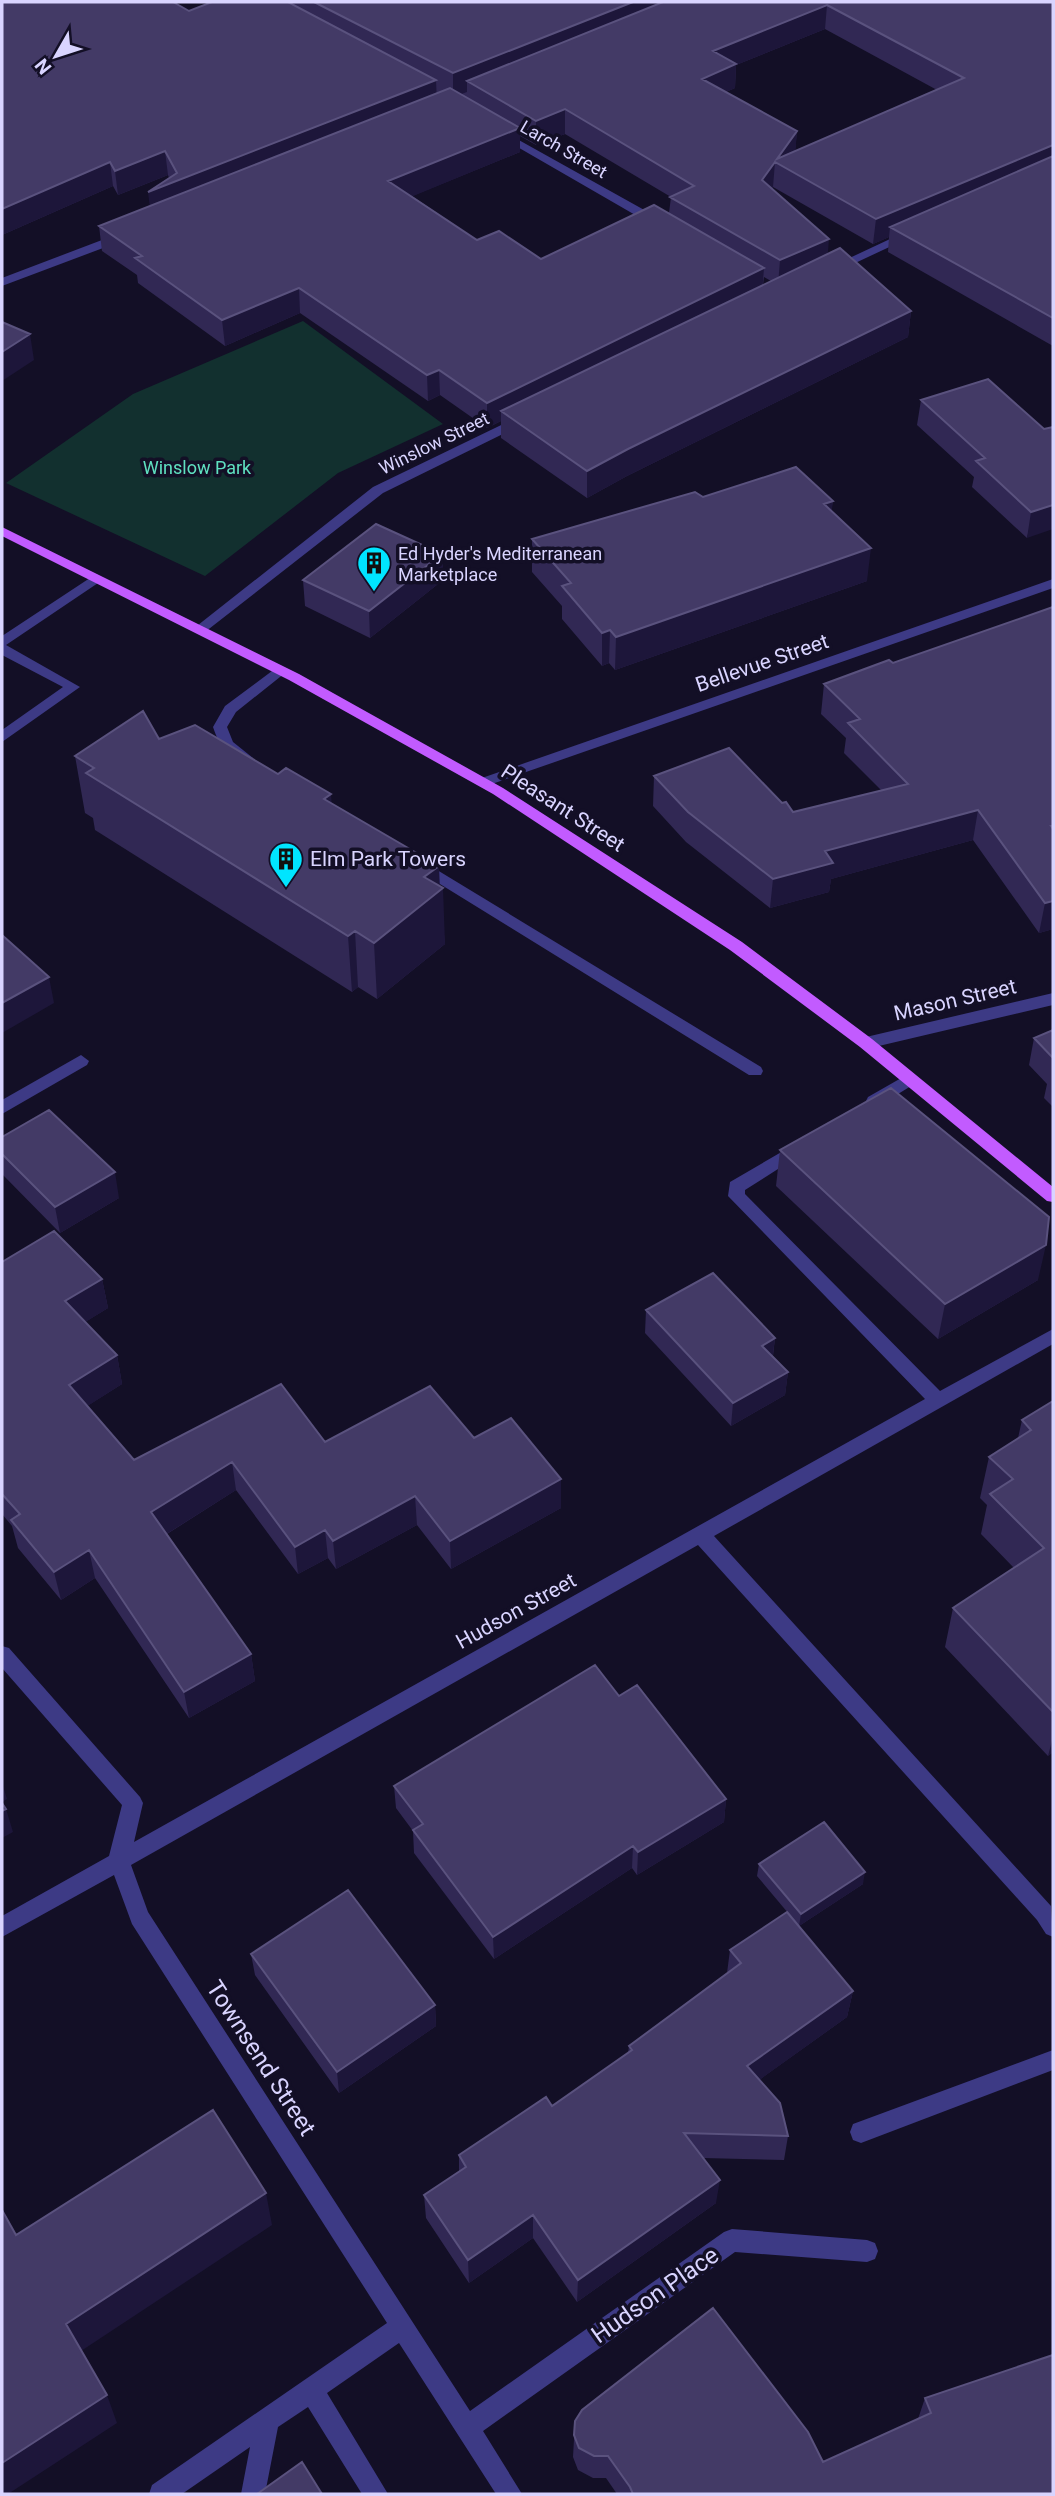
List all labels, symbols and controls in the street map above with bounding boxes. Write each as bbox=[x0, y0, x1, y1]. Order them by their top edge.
north arrow bbox=[21, 21, 91, 91]
text: N bbox=[30, 54, 56, 79]
street label: Larch Street bbox=[517, 116, 611, 182]
street label: Winslow Street bbox=[376, 407, 492, 479]
park label: Winslow Park bbox=[143, 457, 252, 478]
place label: Ed Hyder's Mediterranean Marketplace bbox=[398, 543, 602, 585]
building icon: Ed Hyder's Mediterranean Marketplace bbox=[355, 544, 393, 593]
street label: Bellevue Street bbox=[692, 629, 832, 697]
street label: Pleasant Street bbox=[497, 759, 629, 857]
building icon: Elm Park Towers bbox=[267, 840, 305, 889]
place label: Elm Park Towers bbox=[310, 847, 466, 871]
street label: Mason Street bbox=[892, 974, 1019, 1026]
street label: Hudson Street bbox=[452, 1568, 580, 1654]
street label: Townsend Street bbox=[200, 1975, 322, 2141]
street label: Hudson Place bbox=[586, 2241, 724, 2349]

